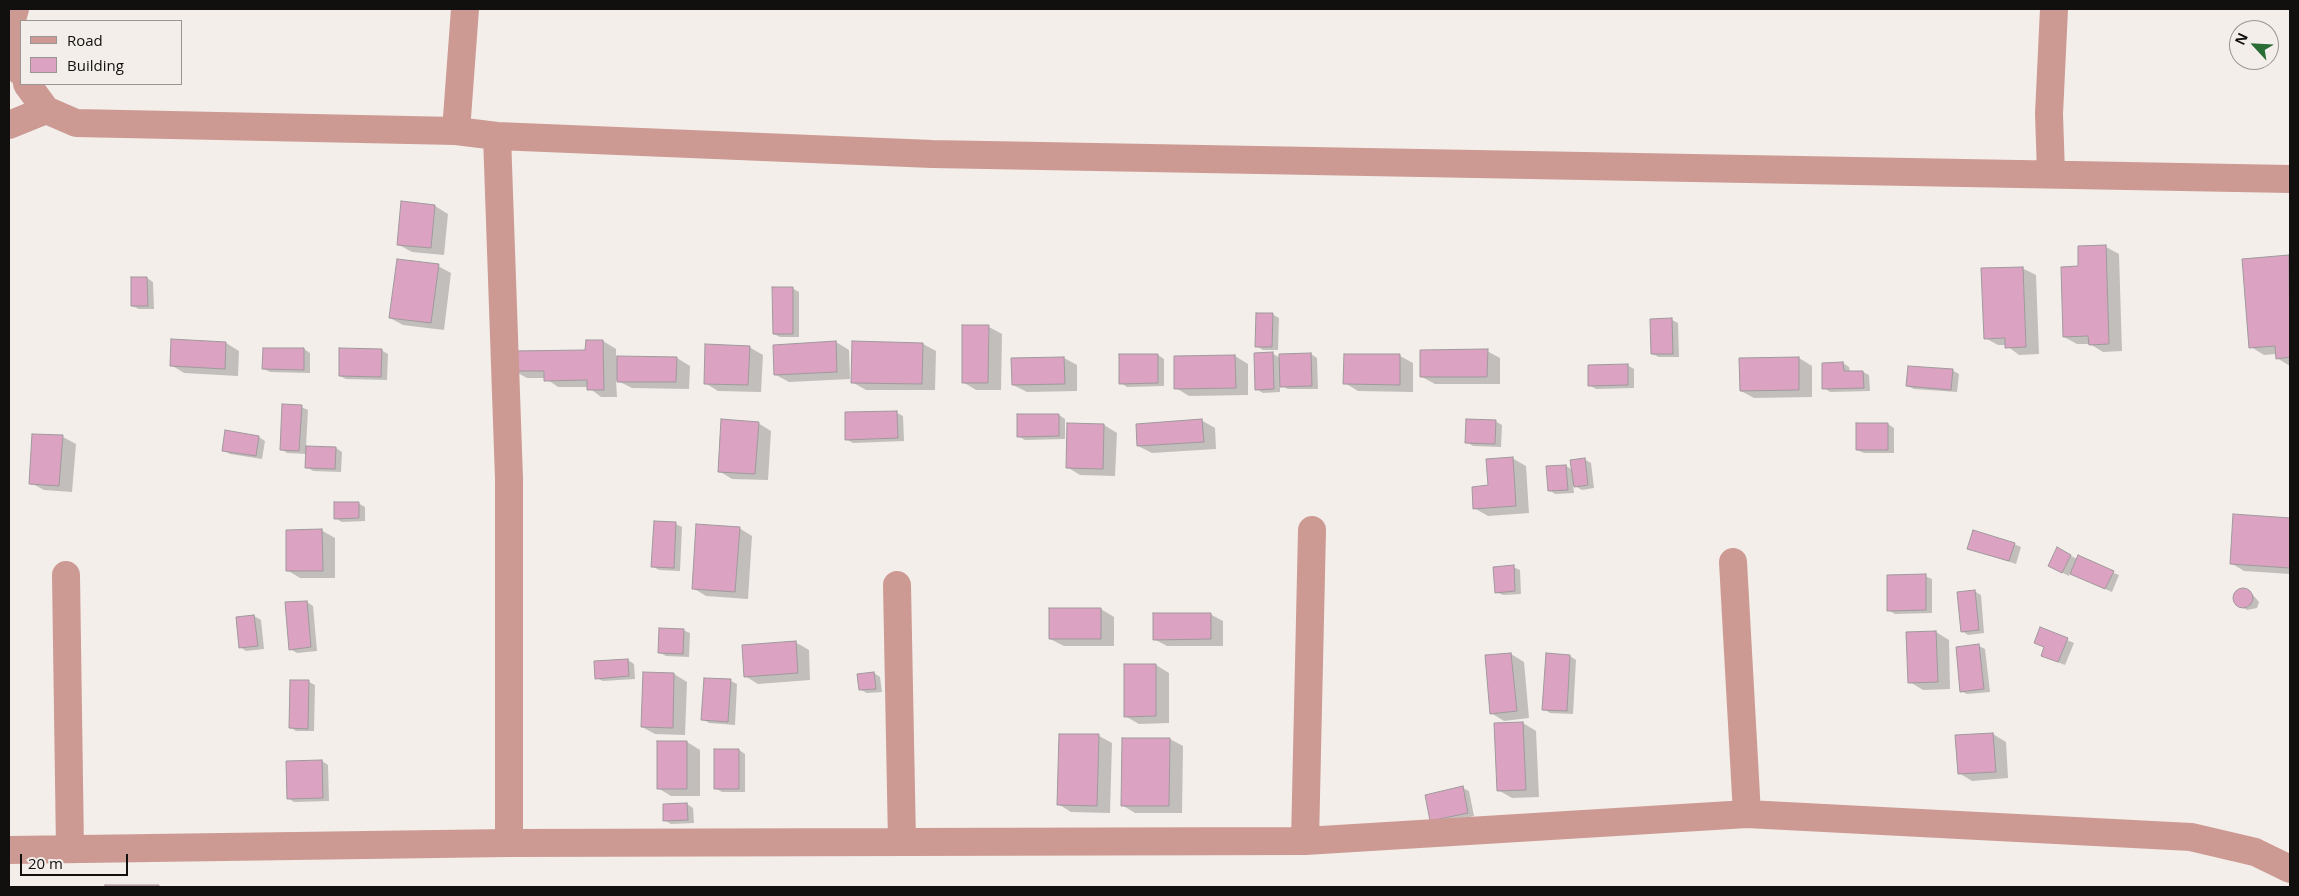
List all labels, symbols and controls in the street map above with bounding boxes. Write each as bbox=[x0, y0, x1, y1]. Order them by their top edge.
legend bbox=[20, 20, 182, 85]
north arrow bbox=[2229, 20, 2279, 70]
text: Road bbox=[67, 30, 103, 50]
text: N bbox=[2230, 30, 2252, 48]
text: Building bbox=[67, 55, 124, 75]
scale bar bbox=[22, 844, 130, 876]
text: 20 m bbox=[28, 853, 63, 873]

